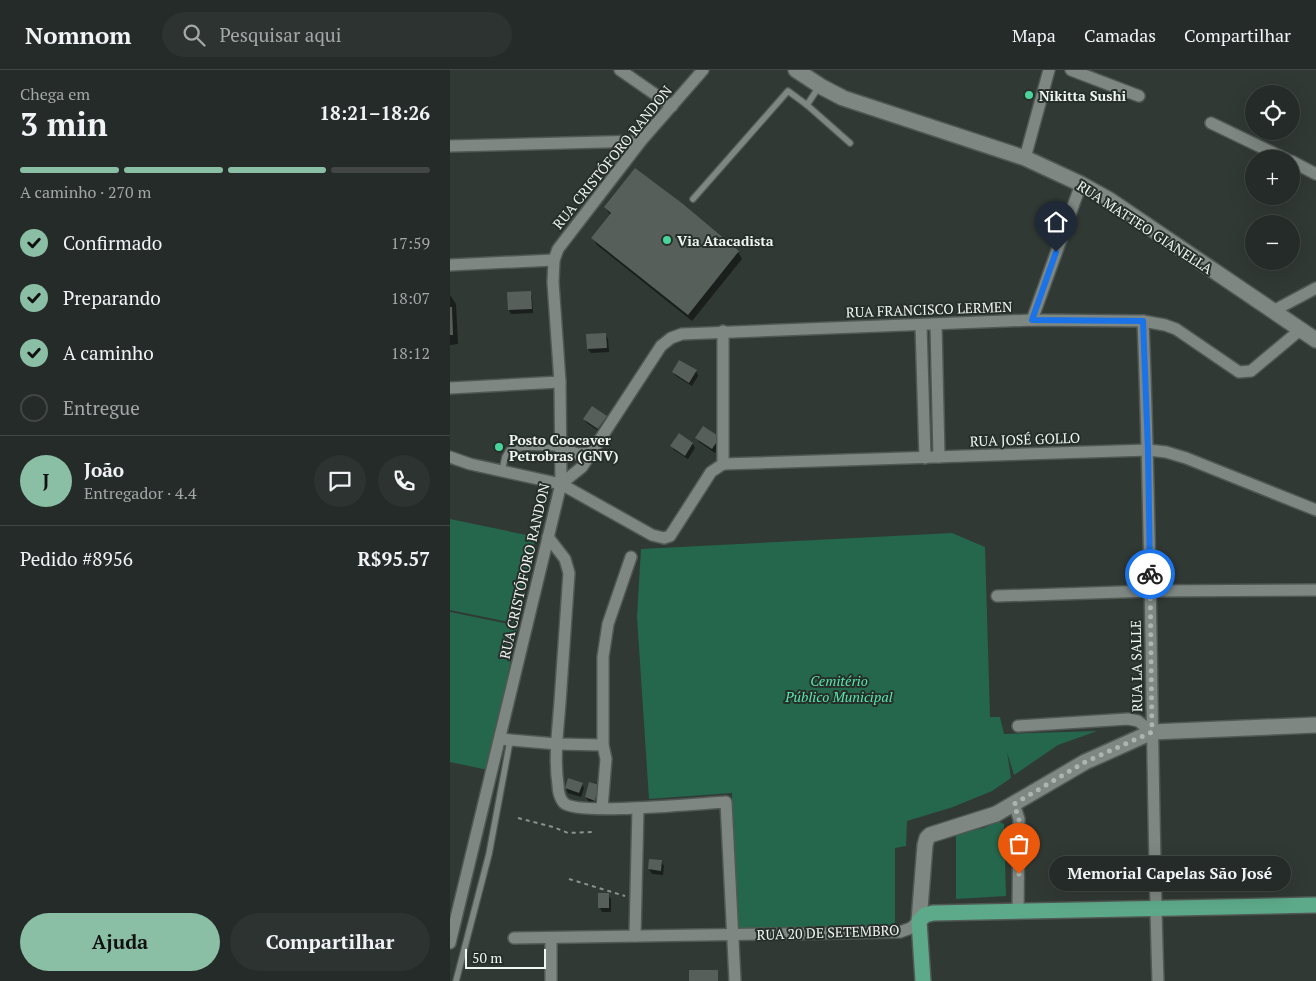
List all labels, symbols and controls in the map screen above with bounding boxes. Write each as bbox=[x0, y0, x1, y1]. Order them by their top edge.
search box bbox=[162, 12, 512, 57]
text: Nomnom bbox=[25, 19, 132, 51]
icon: search bbox=[180, 21, 208, 49]
text: Pesquisar aqui bbox=[220, 22, 341, 47]
text: Mapa bbox=[1012, 23, 1056, 47]
text: Camadas bbox=[1084, 23, 1156, 47]
text: Compartilhar bbox=[1184, 23, 1291, 47]
street label: RUA CRISTÓFORO RANDON bbox=[548, 81, 676, 233]
text: Chega em bbox=[20, 83, 90, 105]
map controls bbox=[1245, 85, 1300, 270]
button: locate bbox=[1245, 85, 1300, 140]
place label: Nikitta Sushi bbox=[1039, 86, 1127, 105]
marker: Nikitta Sushi bbox=[1023, 89, 1035, 101]
text: 18:21–18:26 bbox=[319, 100, 430, 125]
text: 3 min bbox=[20, 103, 108, 145]
button: + bbox=[1245, 150, 1300, 205]
street label: RUA MATTEO GIANELLA bbox=[1073, 176, 1217, 278]
text: A caminho · 270 m bbox=[20, 181, 151, 203]
pin bbox=[1035, 201, 1077, 252]
icon: home bbox=[1042, 208, 1070, 236]
button: − bbox=[1245, 215, 1300, 270]
icon: check bbox=[20, 229, 48, 257]
text: Confirmado bbox=[63, 230, 162, 255]
place label: Via Atacadista bbox=[677, 231, 774, 250]
text: 17:59 bbox=[391, 232, 430, 254]
marker: Via Atacadista bbox=[661, 234, 673, 246]
icon: check bbox=[20, 284, 48, 312]
text: Preparando bbox=[63, 285, 161, 310]
text: 18:07 bbox=[391, 287, 430, 309]
street label: RUA FRANCISCO LERMEN bbox=[845, 297, 1013, 321]
icon: check bbox=[20, 339, 48, 367]
text: A caminho bbox=[63, 340, 154, 365]
text: 18:12 bbox=[391, 342, 430, 364]
text: Entregue bbox=[63, 395, 140, 420]
street label: RUA JOSÉ GOLLO bbox=[969, 428, 1081, 450]
place label: Posto Coocaver Petrobras (GNV) bbox=[509, 430, 618, 465]
marker: Posto Coocaver Petrobras (GNV) bbox=[493, 441, 505, 453]
button: chat bbox=[314, 455, 366, 507]
button: phone bbox=[378, 455, 430, 507]
text: João bbox=[84, 457, 124, 482]
text: J bbox=[43, 468, 49, 493]
street label: RUA CRISTÓFORO RANDON bbox=[495, 481, 553, 661]
text: Entregador · 4.4 bbox=[84, 482, 196, 504]
text: Pedido #8956 bbox=[20, 546, 133, 571]
text: R$95.57 bbox=[357, 546, 430, 571]
courier bbox=[1125, 549, 1175, 599]
icon: bike bbox=[1136, 560, 1164, 588]
street label: RUA LA SALLE bbox=[1126, 620, 1146, 712]
park label: Cemitério Público Municipal bbox=[784, 671, 893, 706]
pin bbox=[998, 823, 1040, 874]
icon: bag bbox=[1005, 830, 1033, 858]
callout: Memorial Capelas São José bbox=[1049, 856, 1292, 892]
text: Memorial Capelas São José bbox=[1068, 862, 1272, 884]
button: Ajuda bbox=[20, 913, 220, 971]
button: Compartilhar bbox=[230, 913, 430, 971]
street label: RUA 20 DE SETEMBRO bbox=[756, 920, 900, 944]
scale bar bbox=[465, 946, 546, 969]
text: 50 m bbox=[472, 948, 502, 967]

